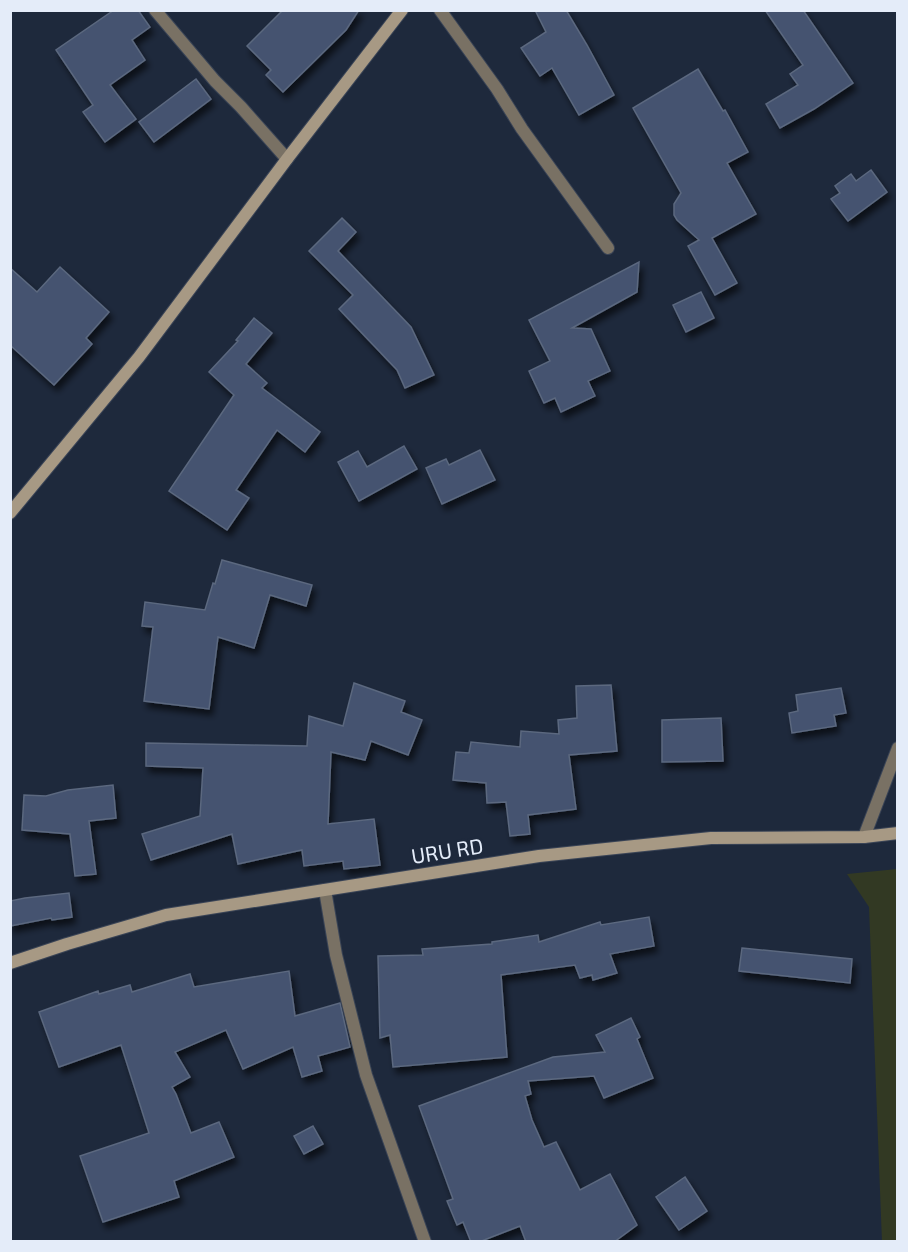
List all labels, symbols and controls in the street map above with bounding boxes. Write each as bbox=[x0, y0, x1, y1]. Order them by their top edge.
street label: URU RD bbox=[409, 832, 485, 868]

